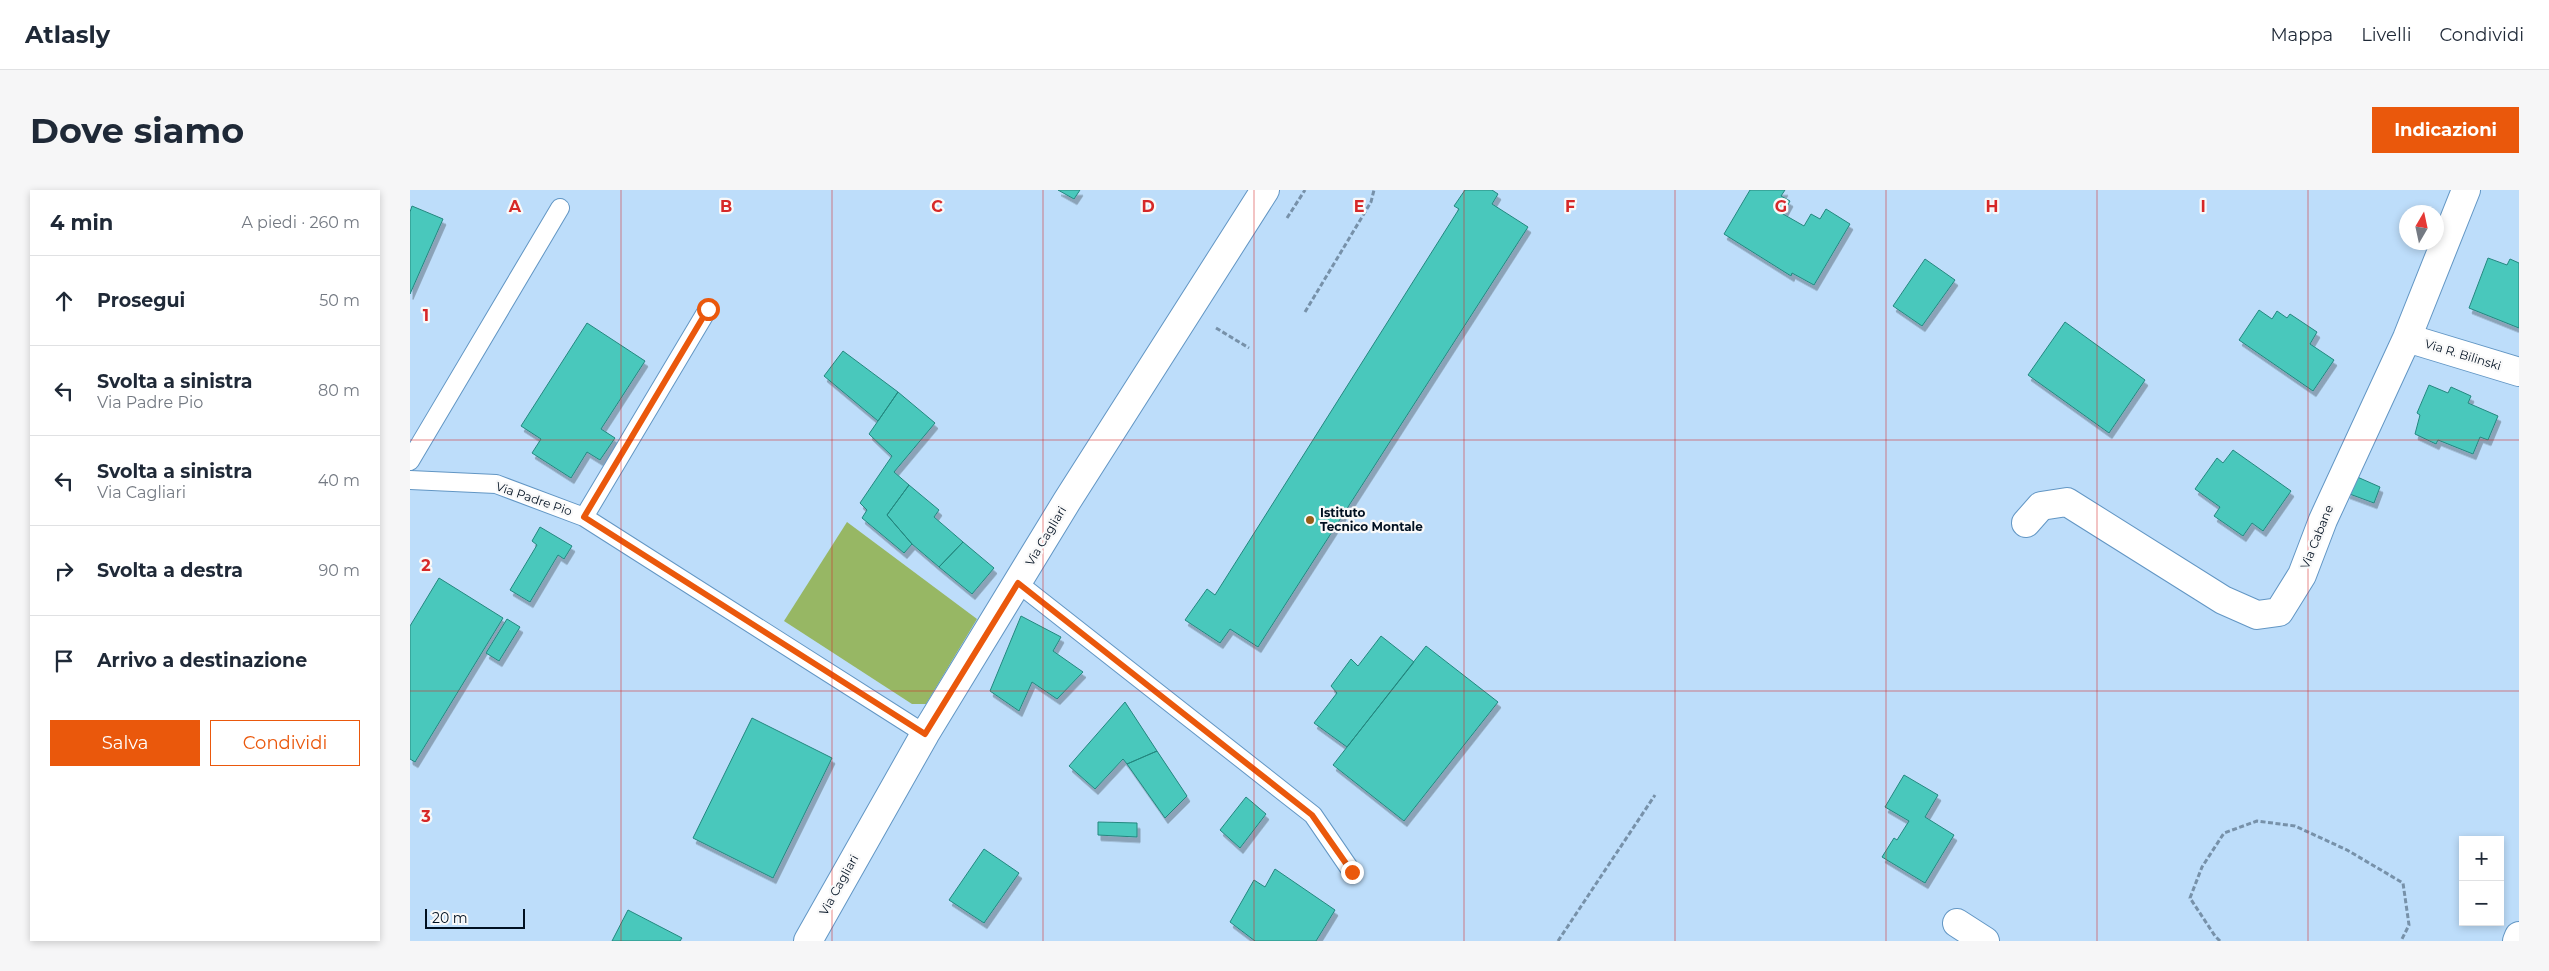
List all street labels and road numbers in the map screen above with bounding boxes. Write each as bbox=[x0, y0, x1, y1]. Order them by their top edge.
street label: Via R. Bilinski bbox=[2423, 336, 2503, 373]
street label: Via Padre Pio bbox=[494, 478, 574, 519]
street label: Via Cagliari bbox=[1022, 503, 1069, 568]
street label: Via Cabane bbox=[2297, 503, 2336, 571]
street label: Via Cagliari bbox=[816, 852, 861, 918]

